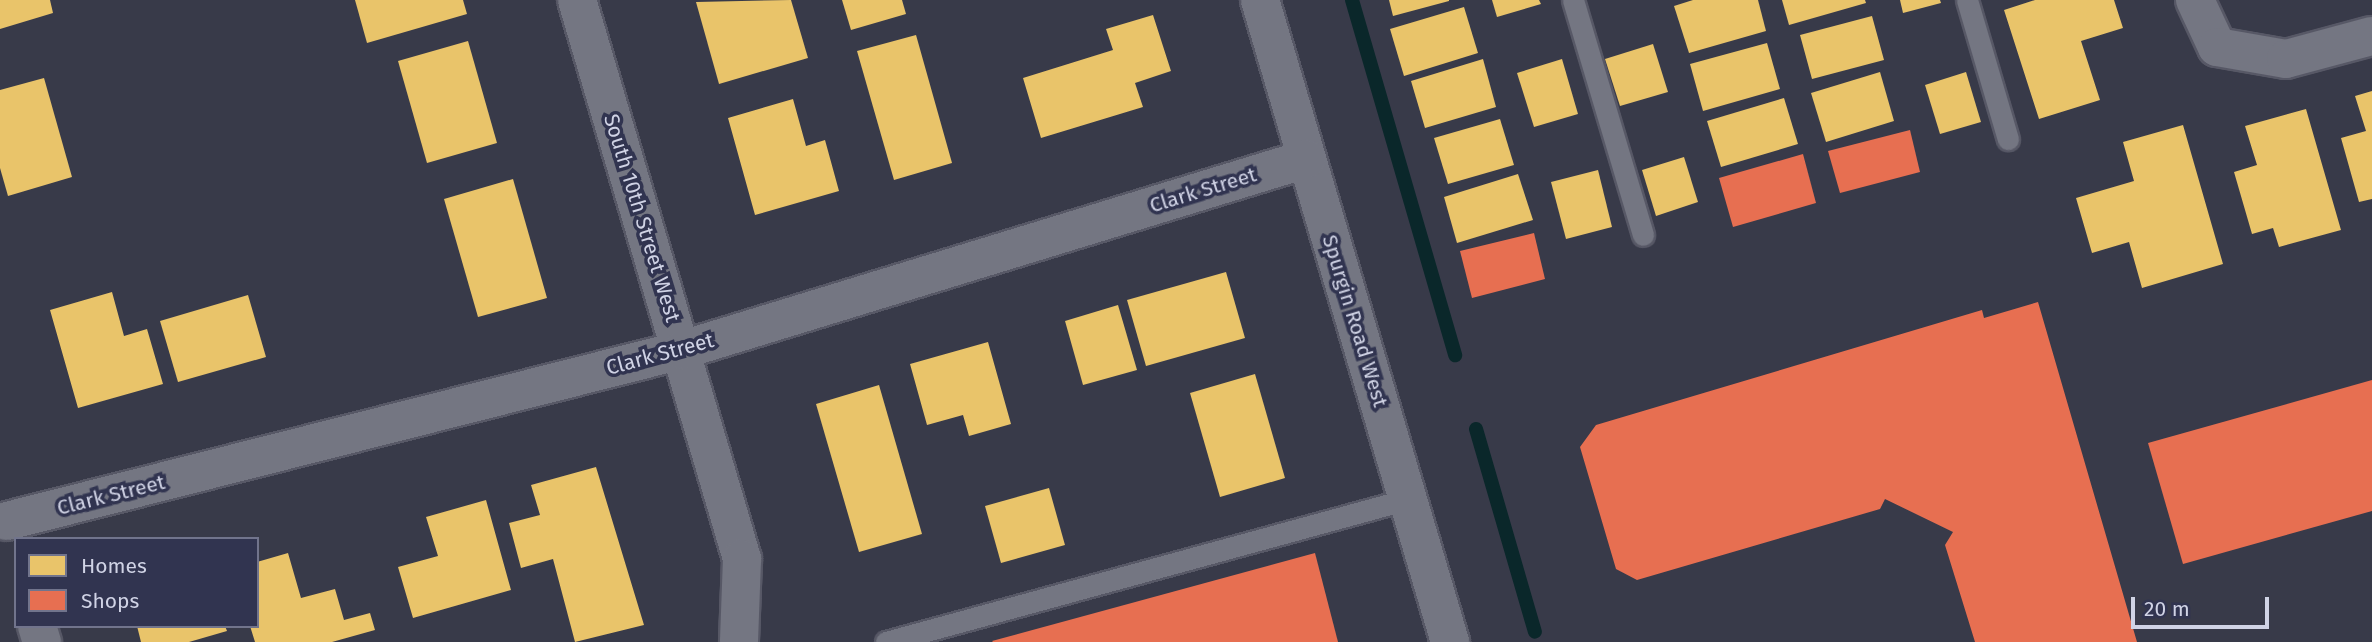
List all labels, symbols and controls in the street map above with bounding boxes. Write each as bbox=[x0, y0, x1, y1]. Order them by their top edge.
street label: South 10th Street West bbox=[598, 111, 686, 325]
street label: Clark Street bbox=[1147, 162, 1259, 218]
street label: Spurgin Road West bbox=[1317, 232, 1393, 410]
street label: Clark Street bbox=[603, 328, 717, 380]
street label: Clark Street bbox=[54, 469, 168, 521]
legend bbox=[14, 537, 259, 628]
text: Homes bbox=[81, 553, 147, 579]
scale bar bbox=[2134, 582, 2272, 626]
text: Shops bbox=[81, 588, 139, 614]
text: 20 m bbox=[2144, 596, 2190, 622]

